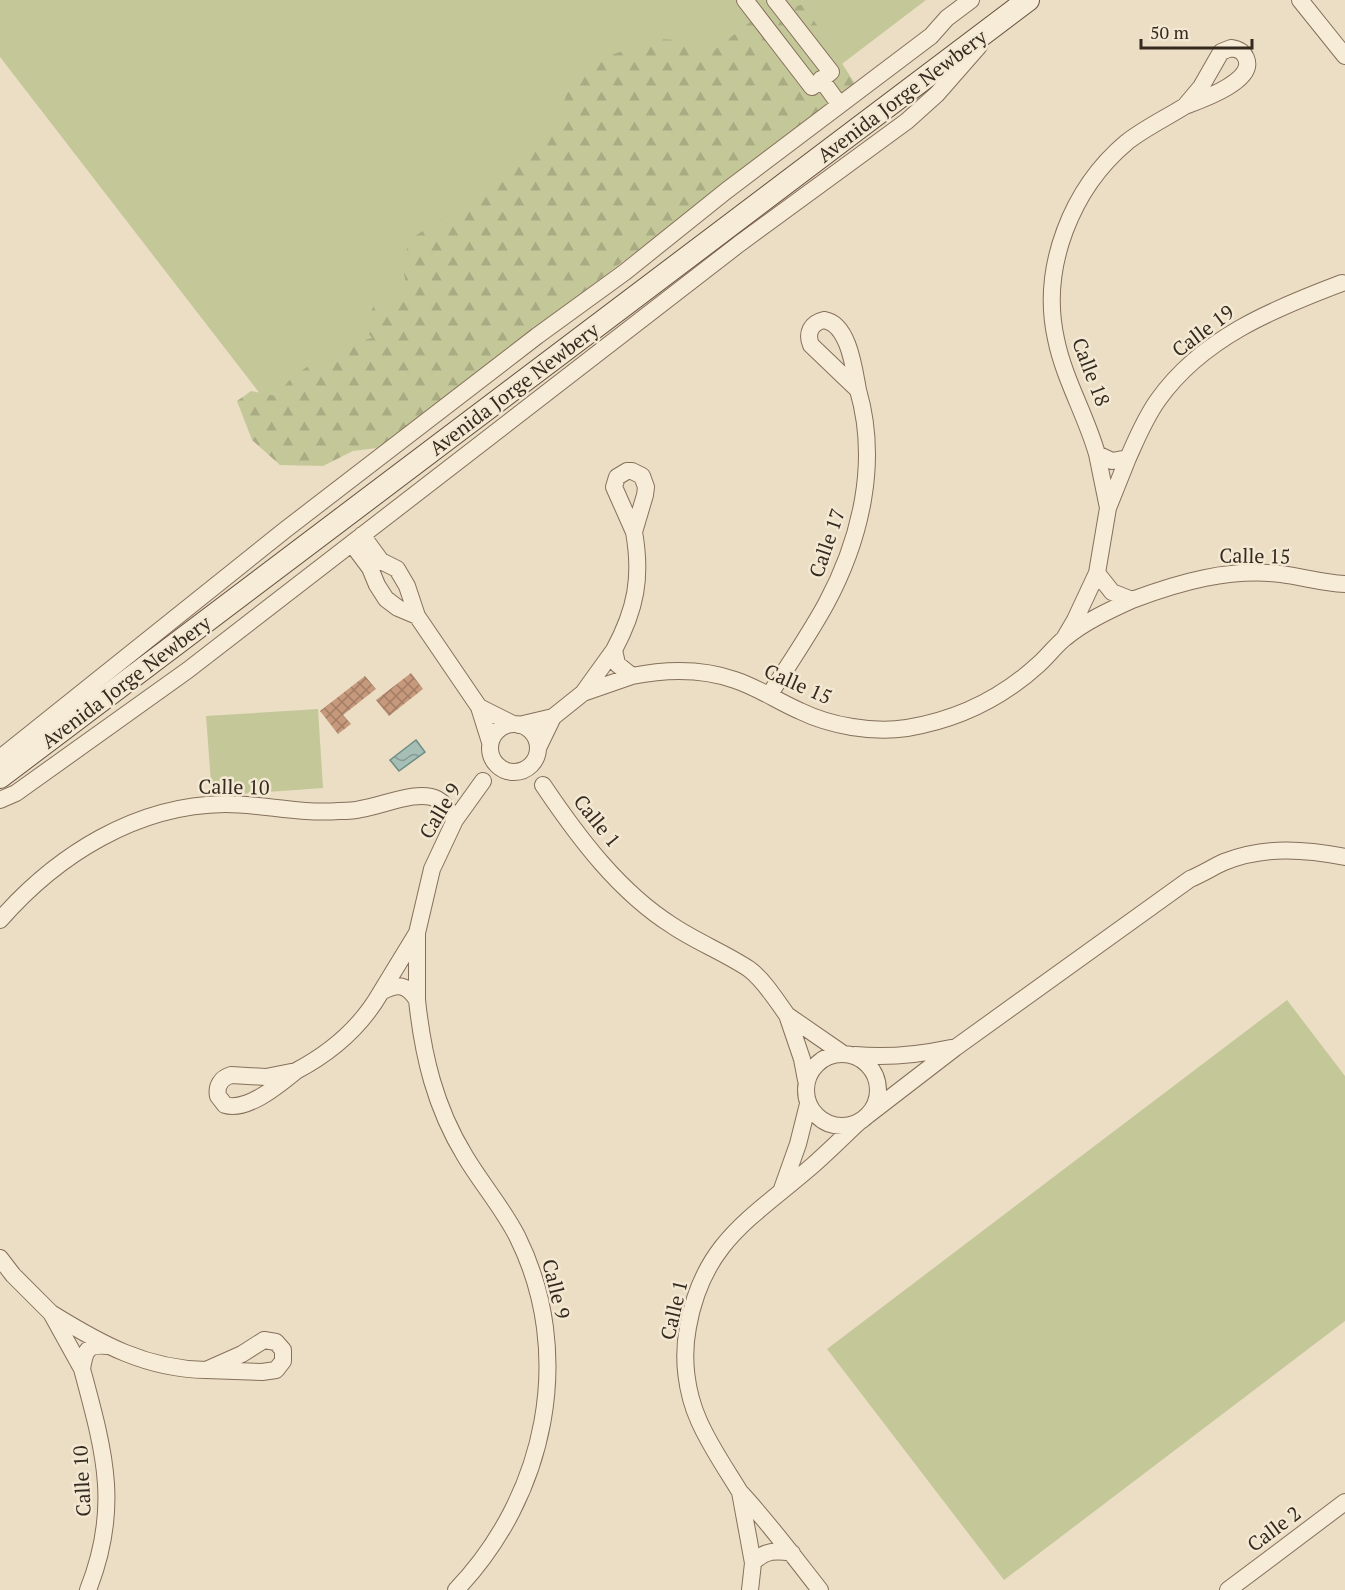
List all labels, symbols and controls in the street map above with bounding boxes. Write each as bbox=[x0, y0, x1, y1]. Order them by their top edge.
scale bar bbox=[1141, 12, 1252, 50]
text: 50 m bbox=[1150, 20, 1190, 44]
street label: Avenida Jorge Newbery bbox=[812, 22, 993, 168]
street label: Calle 19 bbox=[1166, 298, 1239, 363]
street label: Avenida Jorge Newbery bbox=[424, 315, 605, 461]
street label: Calle 18 bbox=[1066, 334, 1117, 410]
street label: Calle 17 bbox=[802, 505, 851, 581]
street label: Calle 15 bbox=[1219, 541, 1291, 570]
street label: Avenida Jorge Newbery bbox=[36, 608, 217, 754]
street label: Calle 15 bbox=[760, 657, 836, 710]
street label: Calle 10 bbox=[198, 772, 270, 801]
street label: Calle 9 bbox=[412, 778, 467, 844]
street label: Calle 1 bbox=[568, 789, 627, 853]
street label: Calle 9 bbox=[536, 1256, 577, 1322]
street label: Calle 1 bbox=[654, 1277, 693, 1342]
street label: Calle 10 bbox=[66, 1445, 97, 1517]
street label: Calle 2 bbox=[1241, 1500, 1306, 1558]

